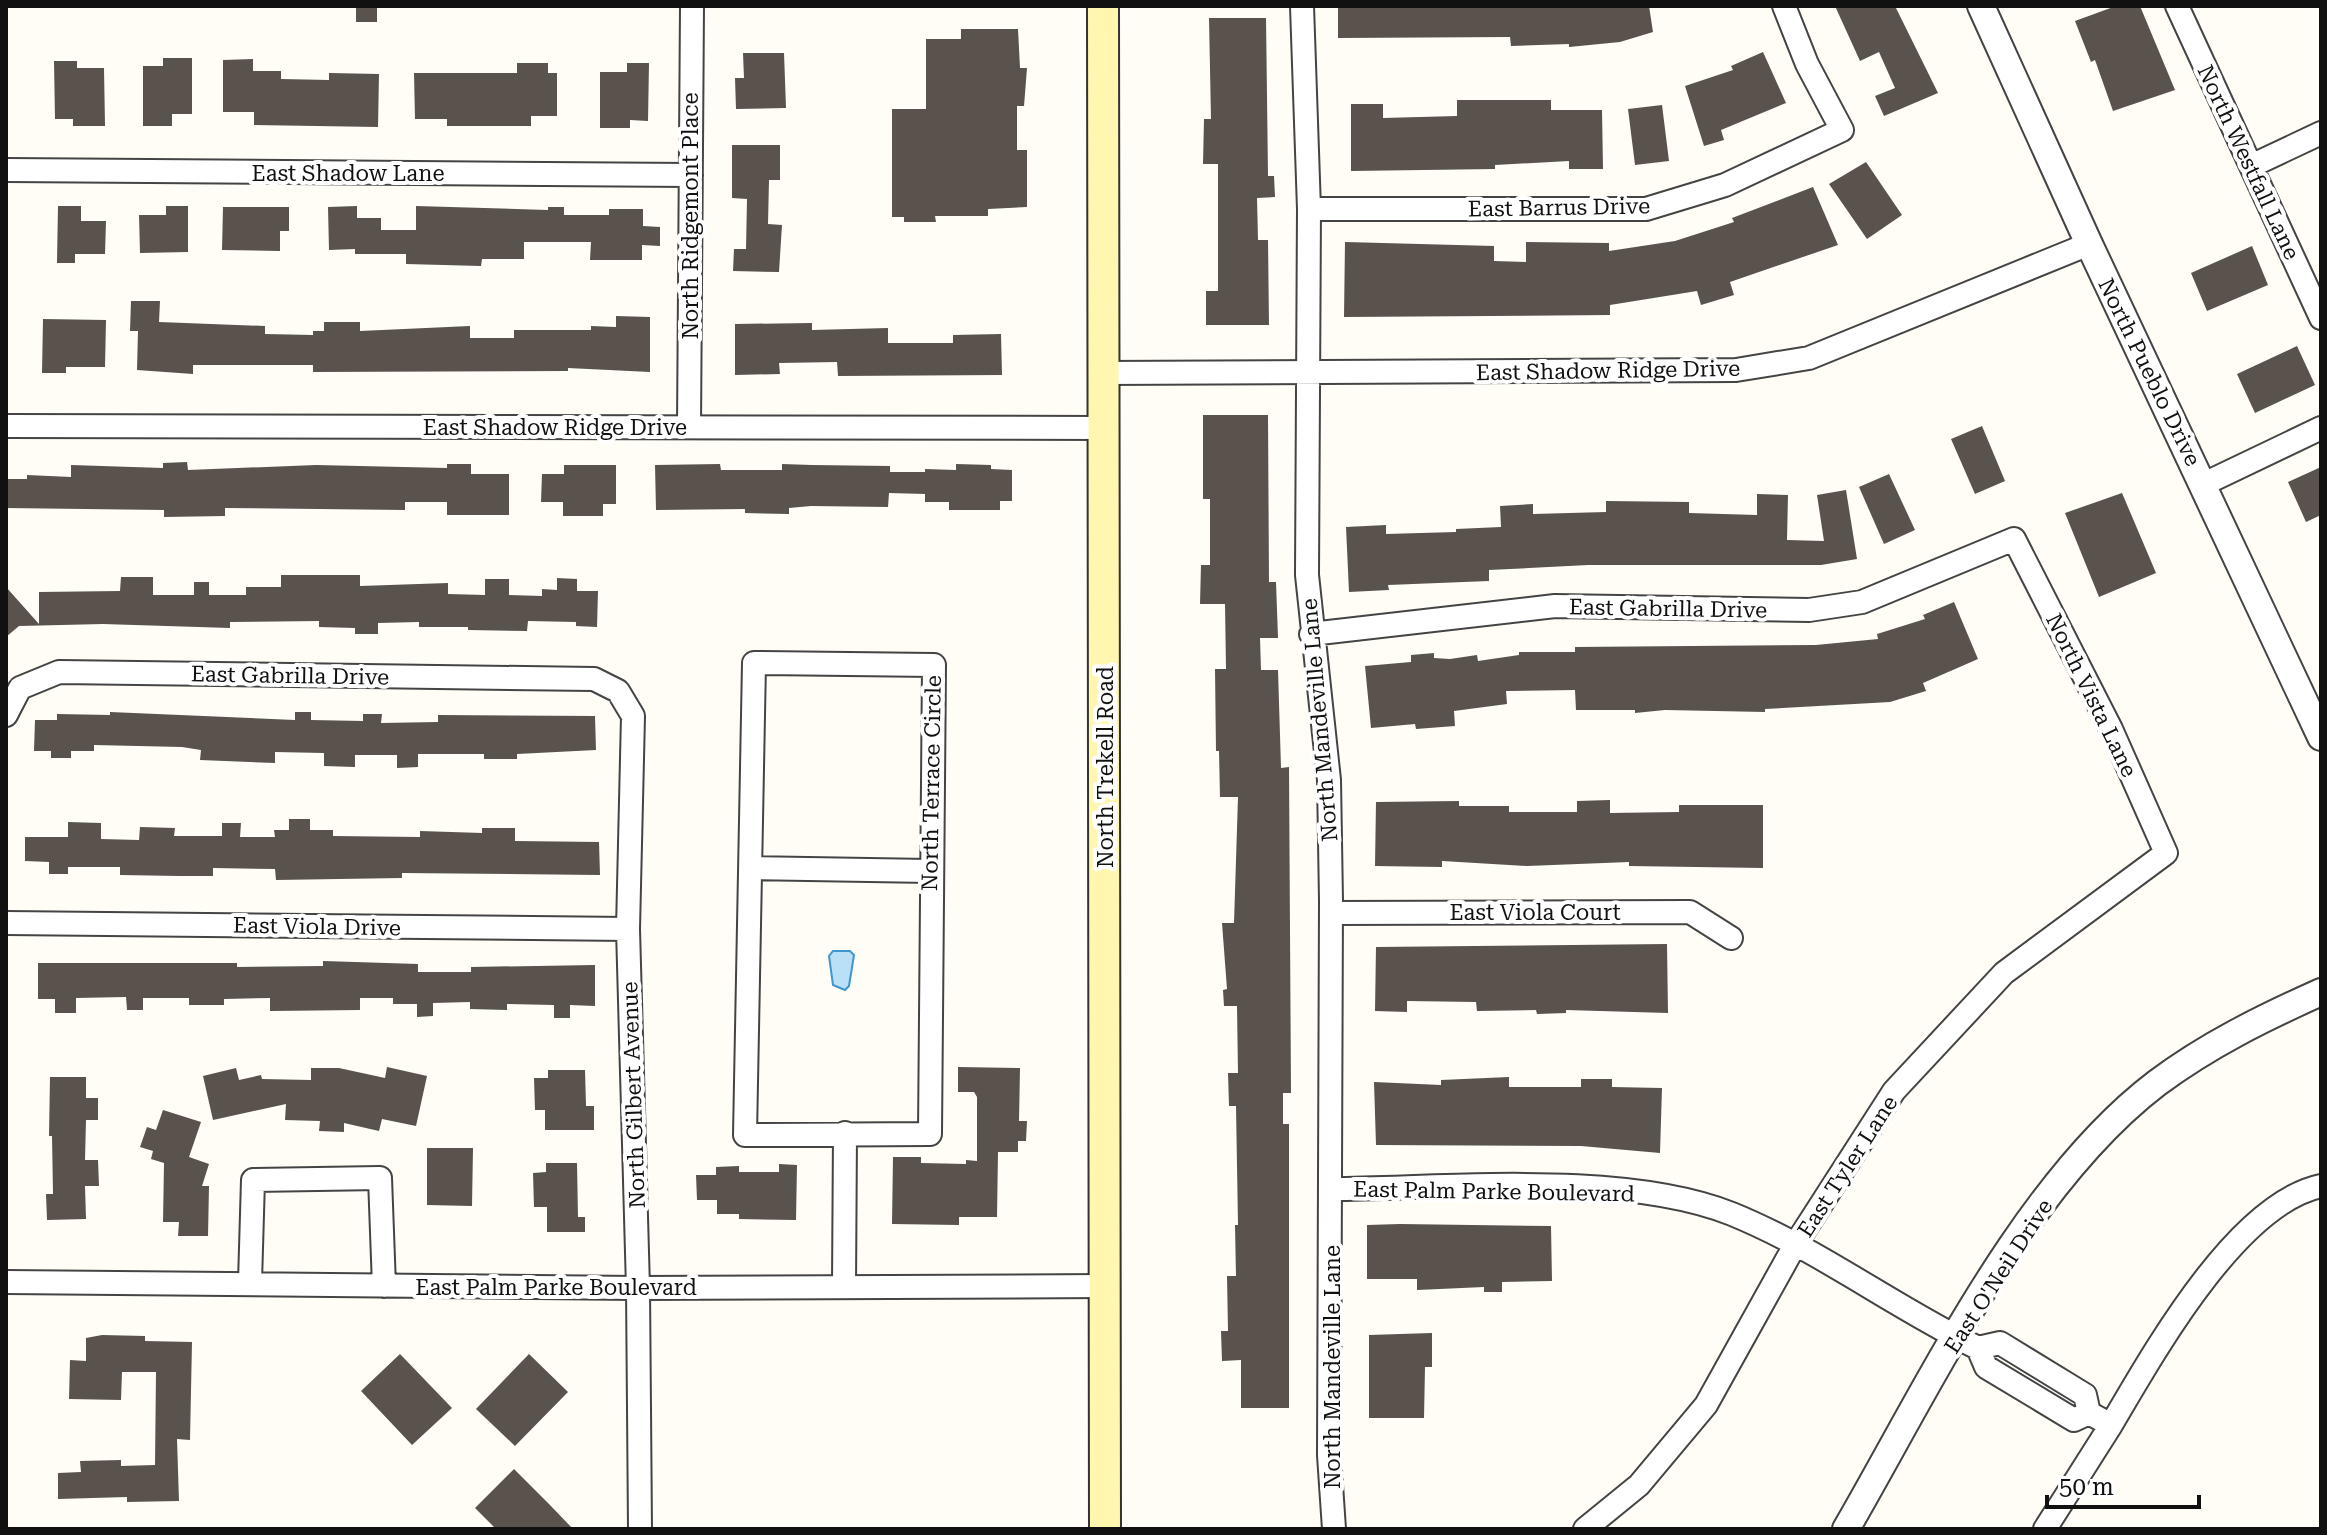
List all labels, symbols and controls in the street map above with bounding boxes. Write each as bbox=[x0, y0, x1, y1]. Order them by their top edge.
street label: North Westfall Lane bbox=[2192, 61, 2305, 263]
street label: North Ridgemont Place bbox=[678, 92, 703, 340]
street label: East Shadow Lane bbox=[252, 161, 444, 186]
street label: East Barrus Drive bbox=[1468, 193, 1650, 222]
street label: North Pueblo Drive bbox=[2093, 274, 2206, 470]
street label: East Shadow Ridge Drive bbox=[1476, 356, 1740, 385]
street label: East Shadow Ridge Drive bbox=[423, 415, 687, 440]
street label: East Gabrilla Drive bbox=[1569, 594, 1767, 623]
street label: North Mandeville Lane bbox=[1296, 597, 1343, 843]
street label: North Vista Lane bbox=[2041, 609, 2142, 781]
street label: East Gabrilla Drive bbox=[191, 661, 389, 690]
street label: North Trekell Road bbox=[1093, 666, 1118, 868]
street label: North Terrace Circle bbox=[917, 675, 946, 891]
street label: East Viola Court bbox=[1449, 900, 1621, 925]
street label: East Viola Drive bbox=[233, 913, 401, 940]
street label: North Gilbert Avenue bbox=[617, 981, 650, 1209]
street label: East Tyler Lane bbox=[1792, 1091, 1902, 1242]
street label: East Palm Parke Boulevard bbox=[1353, 1177, 1635, 1206]
street label: East O'Neil Drive bbox=[1939, 1195, 2058, 1358]
street label: North Mandeville Lane bbox=[1320, 1245, 1345, 1489]
street label: East Palm Parke Boulevard bbox=[415, 1275, 697, 1300]
scale bar bbox=[2047, 1459, 2199, 1509]
text: 50 m bbox=[2059, 1473, 2114, 1501]

